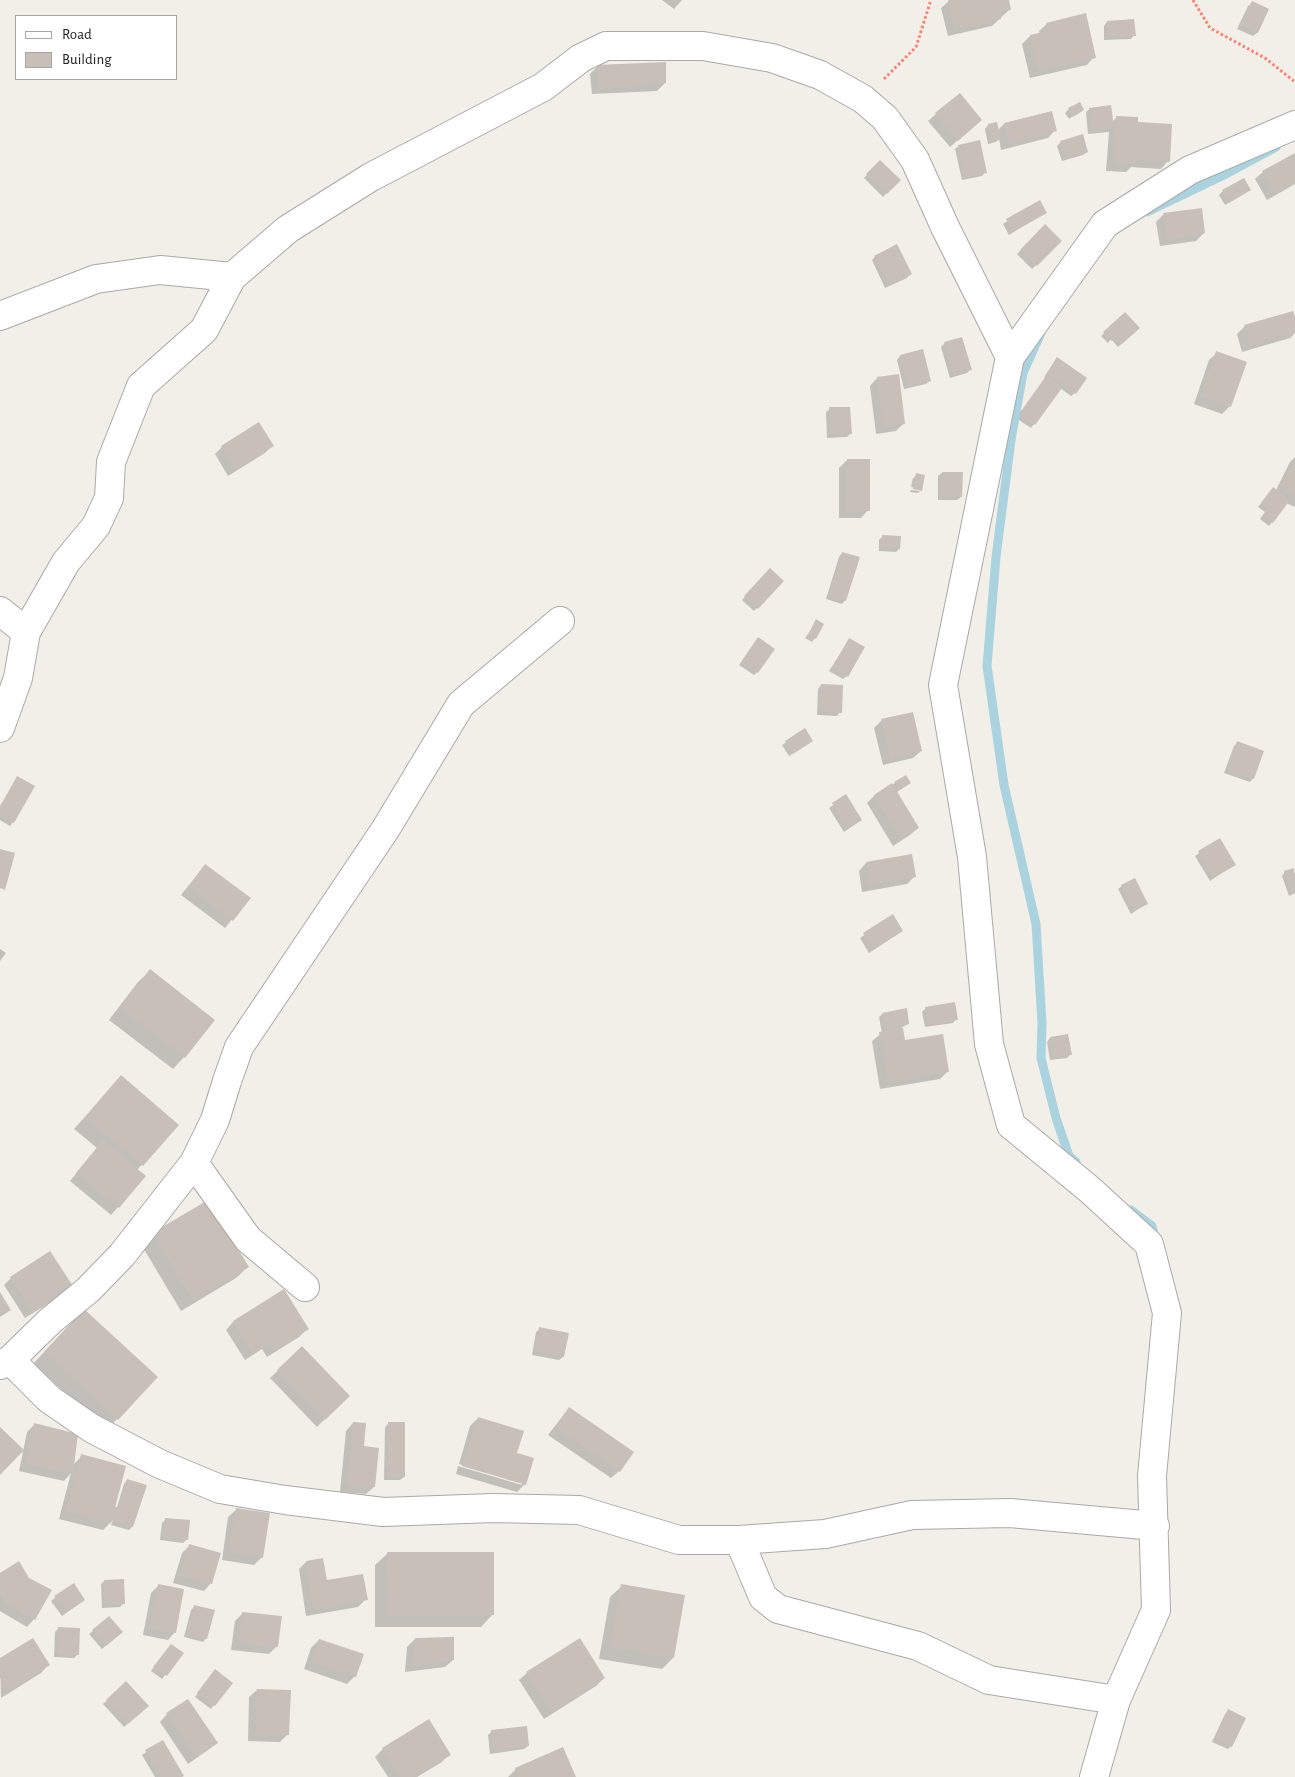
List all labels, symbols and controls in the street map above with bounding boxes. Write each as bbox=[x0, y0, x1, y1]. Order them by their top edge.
legend bbox=[15, 15, 178, 80]
text: Road bbox=[62, 27, 92, 42]
text: Building bbox=[62, 52, 112, 67]

